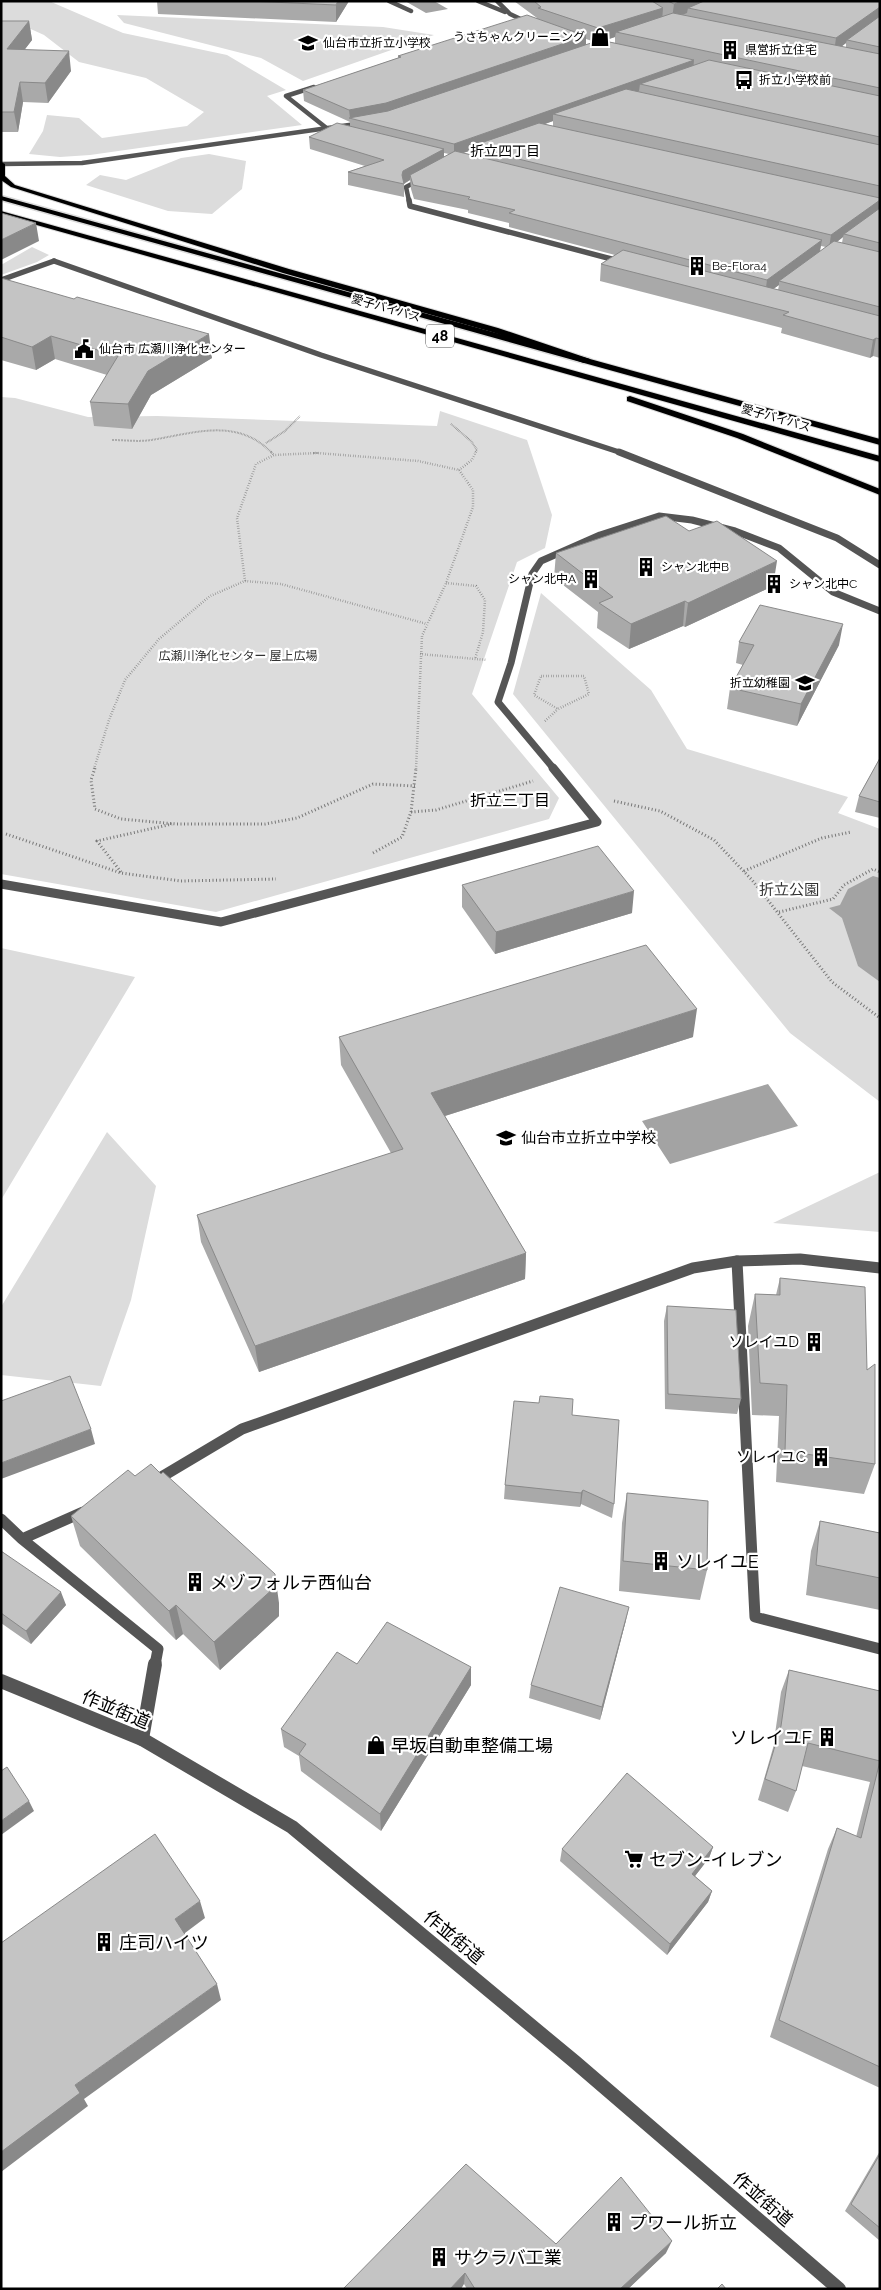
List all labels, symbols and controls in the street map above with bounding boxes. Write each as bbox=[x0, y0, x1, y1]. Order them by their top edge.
shop icon: うさちゃんクリーニング bbox=[589, 26, 611, 48]
place label: うさちゃんクリーニング bbox=[453, 30, 585, 44]
school or university icon: 仙台市立折立小学校 bbox=[297, 32, 319, 54]
place label: 仙台市立折立小学校 bbox=[323, 36, 431, 50]
building icon: 県営折立住宅 bbox=[719, 39, 741, 61]
place label: 県営折立住宅 bbox=[745, 43, 817, 57]
bus stop icon: 折立小学校前 bbox=[733, 69, 755, 91]
place label: 折立小学校前 bbox=[759, 73, 831, 87]
district label: 折立四丁目 bbox=[470, 143, 540, 159]
building icon: Be-Flora4 bbox=[686, 255, 708, 277]
place label: Be-Flora4 bbox=[712, 259, 767, 273]
street label: 愛子バイパス bbox=[350, 291, 422, 325]
road number: 48 bbox=[426, 324, 454, 348]
public building icon: 仙台市 広瀬川浄化センター bbox=[73, 338, 95, 360]
place label: 仙台市 広瀬川浄化センター bbox=[99, 342, 246, 356]
street label: 愛子バイパス bbox=[740, 401, 812, 435]
building icon: シャン北中B bbox=[635, 556, 657, 578]
place label: シャン北中B bbox=[661, 560, 729, 574]
building icon: シャン北中A bbox=[580, 568, 602, 590]
place label: シャン北中A bbox=[508, 572, 576, 586]
building icon: シャン北中C bbox=[763, 573, 785, 595]
place label: シャン北中C bbox=[789, 577, 857, 591]
park label: 広瀬川浄化センター 屋上広場 bbox=[158, 649, 318, 663]
school or university icon: 折立幼稚園 bbox=[794, 672, 816, 694]
place label: 折立幼稚園 bbox=[730, 676, 790, 690]
district label: 折立三丁目 bbox=[470, 791, 550, 810]
park label: 折立公園 bbox=[759, 881, 819, 899]
school or university icon: 仙台市立折立中学校 bbox=[495, 1127, 517, 1149]
place label: 仙台市立折立中学校 bbox=[521, 1129, 656, 1147]
building icon: ソレイユD bbox=[803, 1331, 825, 1353]
place label: ソレイユD bbox=[729, 1333, 799, 1351]
building icon: ソレイユC bbox=[810, 1446, 832, 1468]
place label: ソレイユC bbox=[736, 1448, 806, 1466]
building icon: ソレイユE bbox=[650, 1550, 672, 1572]
place label: ソレイユE bbox=[676, 1551, 759, 1572]
building icon: メゾフォルテ西仙台 bbox=[184, 1571, 206, 1593]
place label: メゾフォルテ西仙台 bbox=[210, 1572, 372, 1593]
street label: 作並街道 bbox=[79, 1685, 153, 1733]
building icon: ソレイユF bbox=[816, 1726, 838, 1748]
place label: ソレイユF bbox=[730, 1727, 812, 1748]
shop icon: 早坂自動車整備工場 bbox=[365, 1734, 387, 1756]
place label: 早坂自動車整備工場 bbox=[391, 1735, 553, 1756]
supermarket icon: セブン-イレブン bbox=[623, 1848, 645, 1870]
place label: セブン-イレブン bbox=[649, 1849, 783, 1870]
street label: 作並街道 bbox=[420, 1906, 488, 1968]
building icon: 庄司ハイツ bbox=[93, 1931, 115, 1953]
place label: 庄司ハイツ bbox=[119, 1932, 209, 1953]
street label: 作並街道 bbox=[729, 2167, 797, 2231]
building icon: プワール折立 bbox=[603, 2211, 625, 2233]
place label: プワール折立 bbox=[629, 2212, 737, 2233]
building icon: サクラバ工業 bbox=[428, 2246, 450, 2268]
place label: サクラバ工業 bbox=[454, 2247, 562, 2268]

